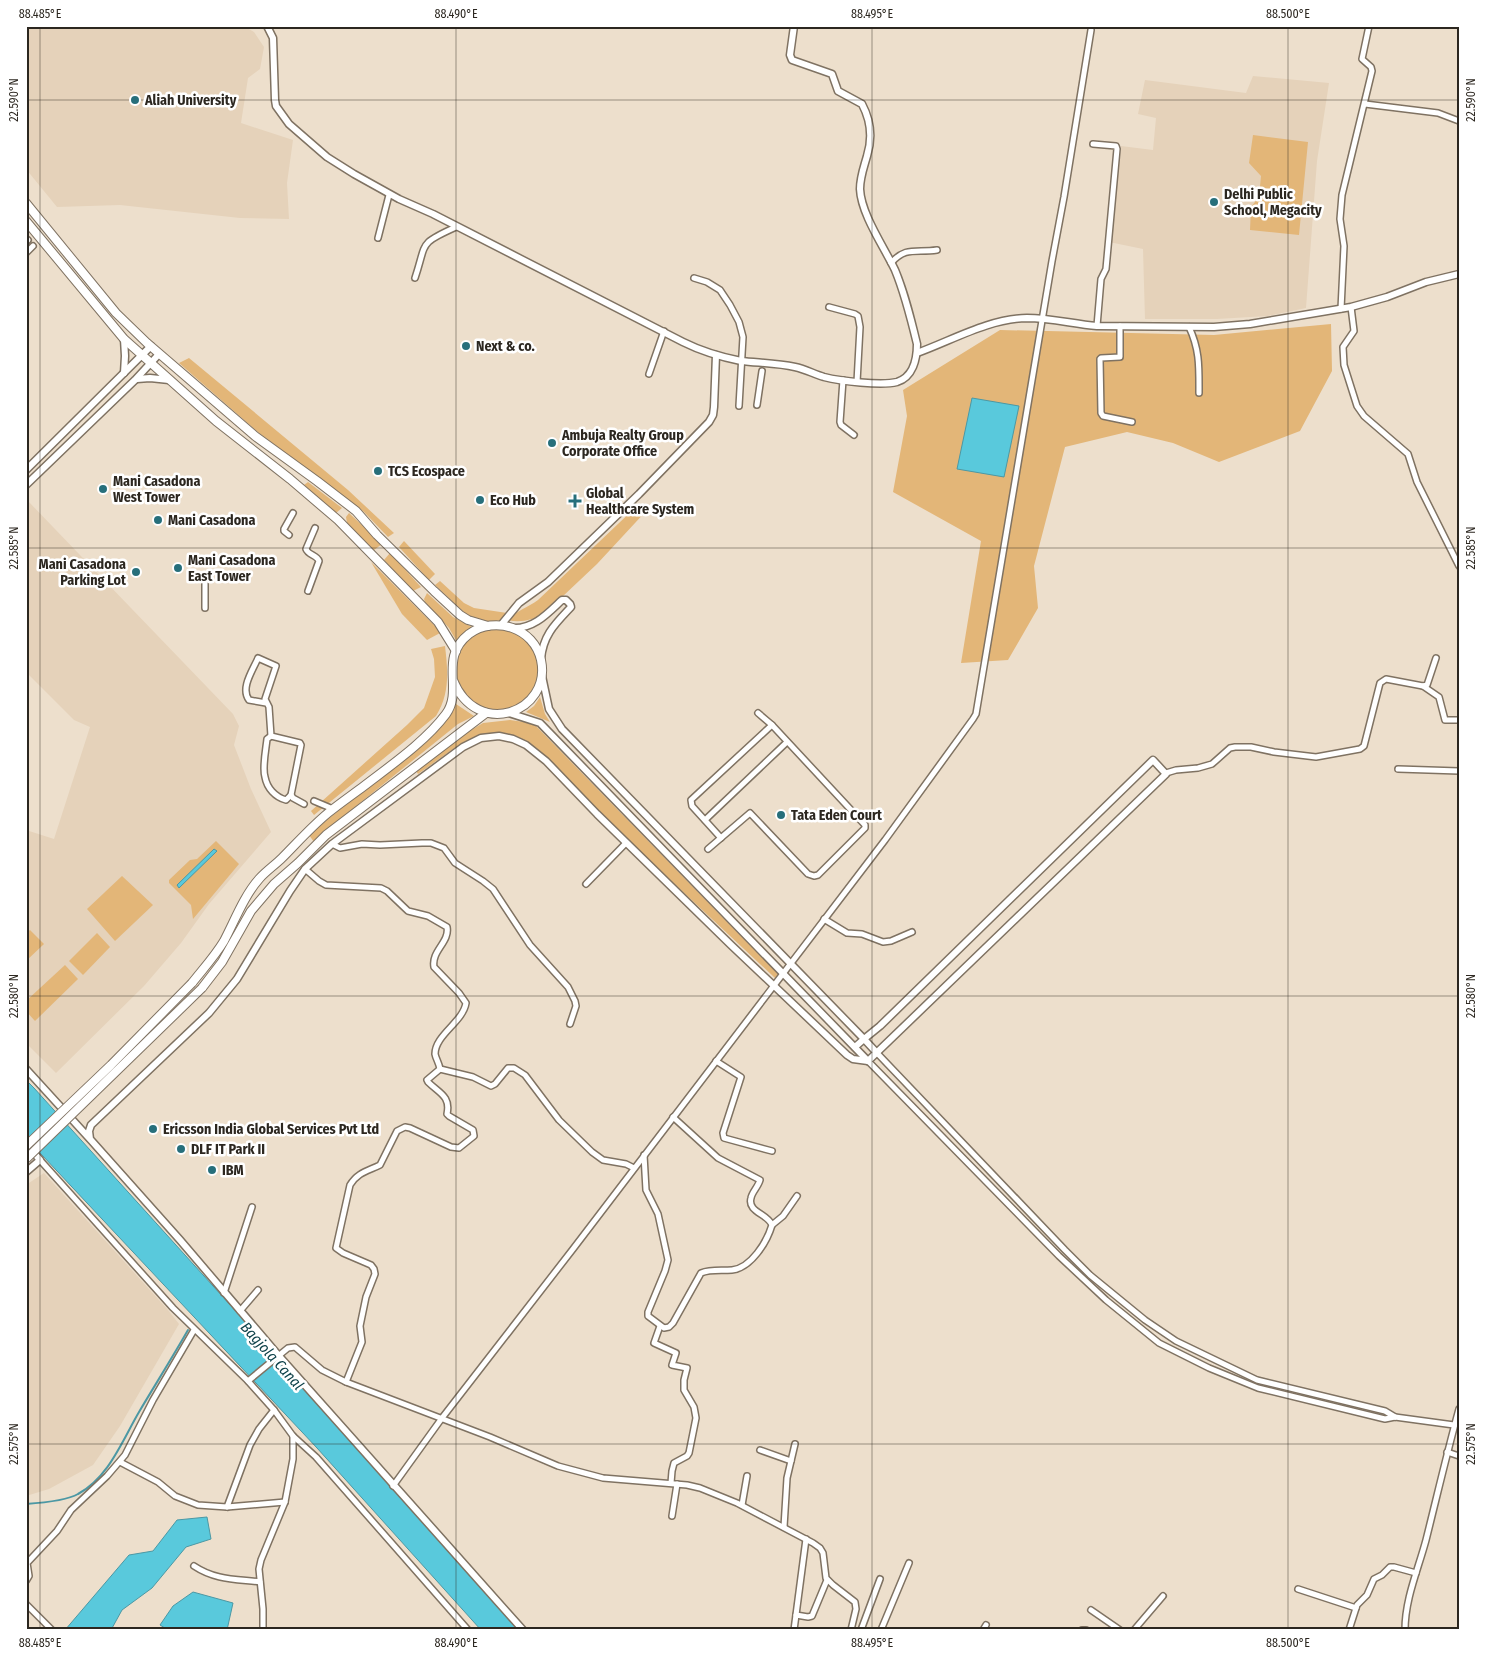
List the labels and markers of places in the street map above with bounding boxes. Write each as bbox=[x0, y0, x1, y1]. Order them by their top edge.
place label: Aliah University bbox=[144, 92, 237, 109]
marker: Aliah University bbox=[129, 94, 141, 106]
place label: Delhi Public School, Megacity bbox=[1224, 186, 1322, 219]
marker: Delhi Public School, Megacity bbox=[1208, 196, 1220, 208]
place label: Next & co. bbox=[476, 338, 535, 355]
marker: Next & co. bbox=[460, 340, 472, 352]
place label: Ambuja Realty Group Corporate Office bbox=[561, 427, 684, 460]
marker: Ambuja Realty Group Corporate Office bbox=[546, 437, 558, 449]
place label: TCS Ecospace bbox=[388, 463, 465, 480]
marker: TCS Ecospace bbox=[372, 465, 384, 477]
place label: Mani Casadona West Tower bbox=[113, 473, 200, 506]
marker: Mani Casadona West Tower bbox=[97, 483, 109, 495]
place label: Global Healthcare System bbox=[586, 485, 695, 518]
place label: Eco Hub bbox=[490, 492, 536, 509]
marker: Eco Hub bbox=[474, 494, 486, 506]
marker: Global Healthcare System bbox=[568, 494, 582, 508]
place label: Mani Casadona bbox=[168, 512, 255, 529]
marker: Mani Casadona bbox=[152, 514, 164, 526]
place label: Mani Casadona East Tower bbox=[188, 552, 275, 585]
place label: Mani Casadona Parking Lot bbox=[39, 556, 127, 589]
marker: Mani Casadona East Tower bbox=[172, 562, 184, 574]
marker: Mani Casadona Parking Lot bbox=[130, 566, 142, 578]
place label: Tata Eden Court bbox=[791, 807, 883, 824]
marker: Tata Eden Court bbox=[775, 809, 787, 821]
place label: Ericsson India Global Services Pvt Ltd bbox=[163, 1121, 379, 1138]
marker: Ericsson India Global Services Pvt Ltd bbox=[147, 1123, 159, 1135]
place label: DLF IT Park II bbox=[191, 1141, 265, 1158]
marker: DLF IT Park II bbox=[175, 1143, 187, 1155]
place label: IBM bbox=[222, 1162, 244, 1179]
marker: IBM bbox=[206, 1164, 218, 1176]

